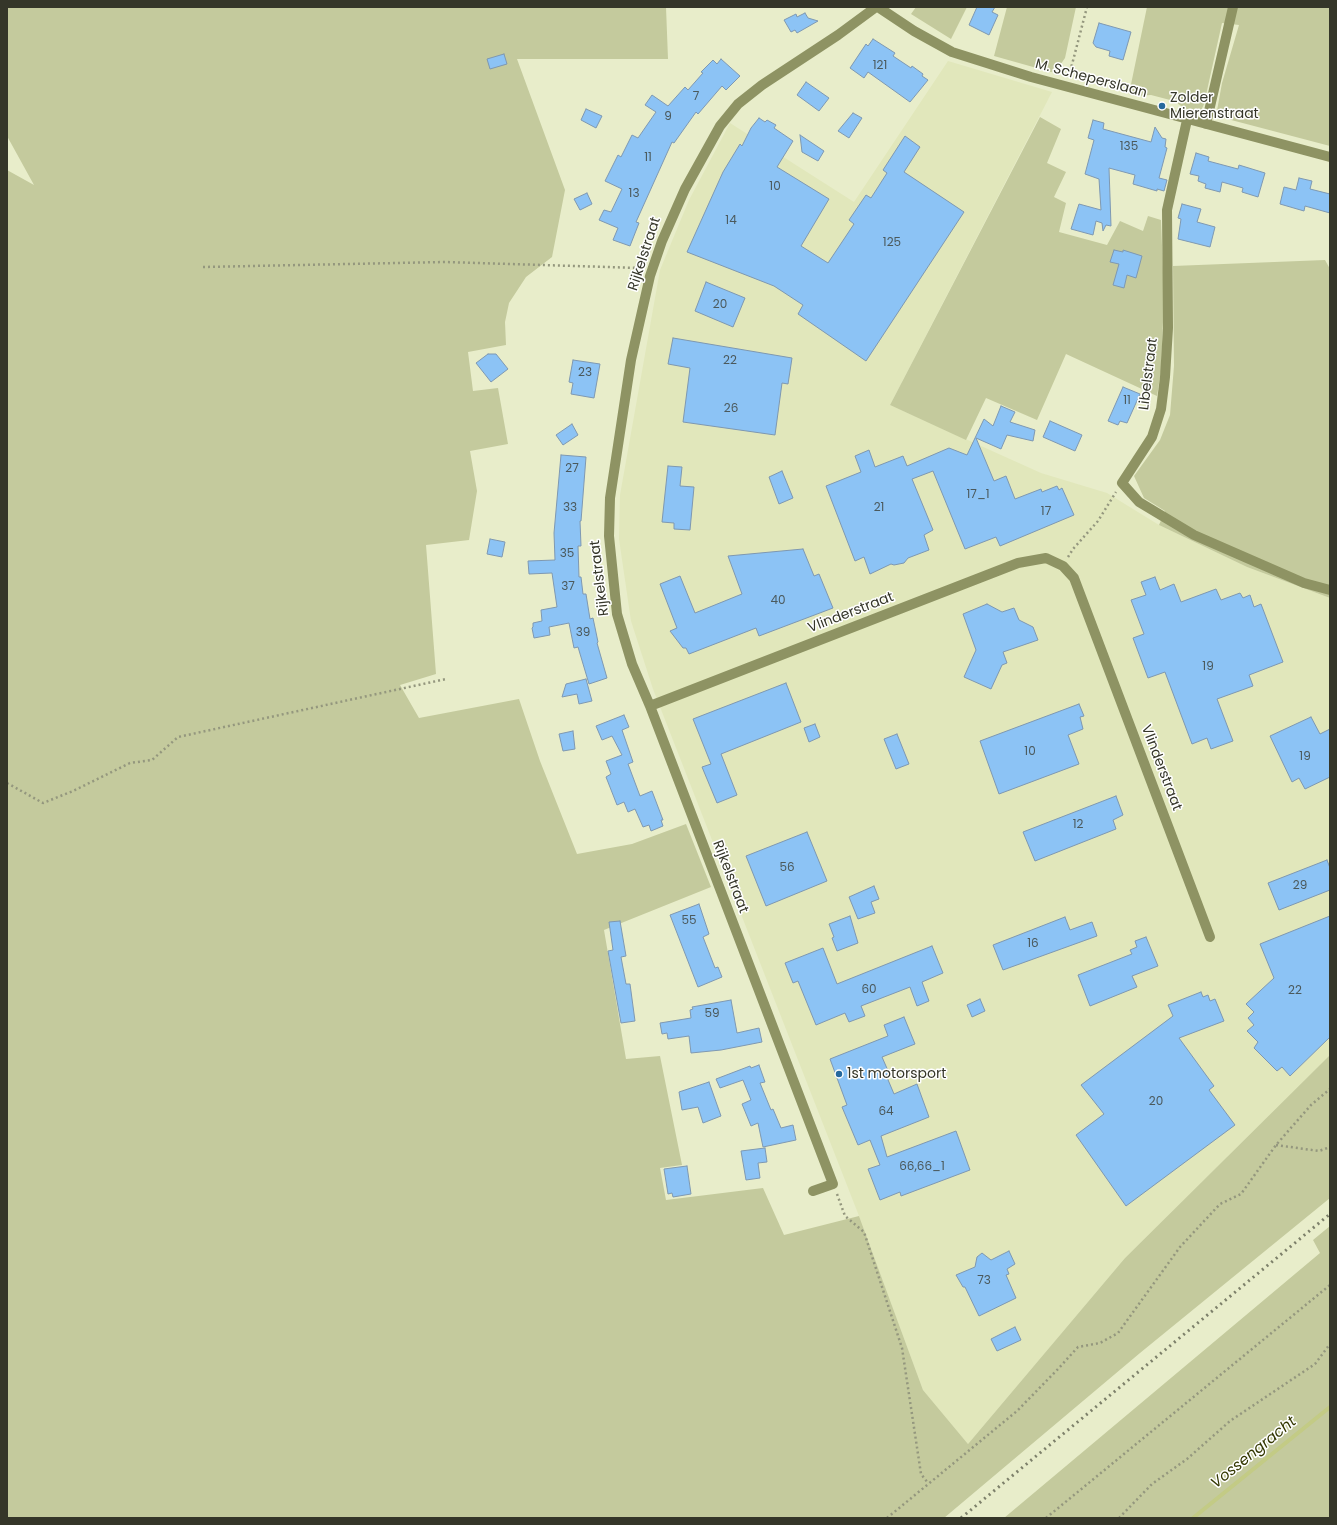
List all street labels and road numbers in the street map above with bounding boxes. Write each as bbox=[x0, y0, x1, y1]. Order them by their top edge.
street label: M. Scheperslaan bbox=[1033, 56, 1149, 102]
street label: Rijkelstraat bbox=[625, 215, 665, 293]
street label: Libelstraat bbox=[1136, 337, 1162, 411]
street label: Rijkelstraat bbox=[587, 539, 613, 617]
street label: Vlinderstraat bbox=[806, 589, 896, 637]
street label: Vlinderstraat bbox=[1137, 723, 1185, 813]
street label: Rijkelstraat bbox=[708, 838, 752, 916]

